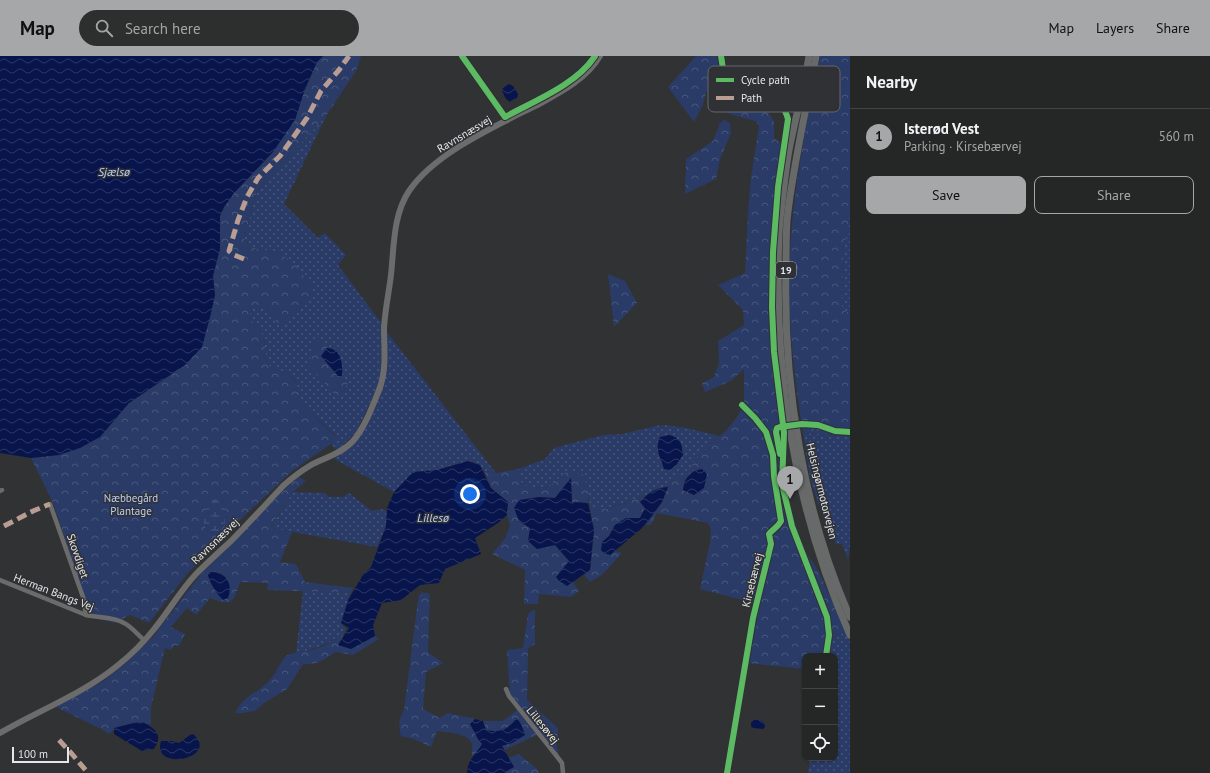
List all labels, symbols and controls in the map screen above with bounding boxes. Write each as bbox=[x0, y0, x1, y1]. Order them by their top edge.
search box bbox=[79, 10, 359, 46]
text: Map bbox=[20, 16, 55, 40]
icon: search bbox=[93, 17, 115, 39]
text: Search here bbox=[125, 19, 201, 38]
text: Map bbox=[1048, 19, 1074, 37]
text: Layers bbox=[1096, 19, 1134, 37]
text: Share bbox=[1156, 19, 1190, 37]
legend bbox=[708, 66, 840, 112]
text: Nearby bbox=[866, 71, 917, 93]
text: Cycle path bbox=[741, 73, 790, 87]
text: Path bbox=[741, 91, 762, 105]
street label: Ravnsnæsvej bbox=[434, 112, 494, 156]
text: Isterød Vest bbox=[904, 119, 979, 138]
text: 1 bbox=[875, 128, 883, 145]
text: 560 m bbox=[1159, 128, 1194, 145]
text: Parking · Kirsebærvej bbox=[904, 138, 1022, 155]
water label: Sjælsø bbox=[98, 164, 130, 179]
button: Save bbox=[866, 176, 1026, 214]
button: Share bbox=[1034, 176, 1194, 214]
road number: 19 bbox=[776, 262, 796, 278]
street label: Helsingørmotorvejen bbox=[803, 441, 841, 541]
pin: 1 bbox=[777, 466, 803, 499]
your location bbox=[460, 484, 480, 504]
park label: Næbbegård Plantage bbox=[104, 491, 158, 518]
water label: Lillesø bbox=[417, 510, 449, 525]
street label: Ravnsnæsvej bbox=[188, 515, 242, 567]
street label: Skovdiget bbox=[64, 532, 92, 580]
street label: Kirsebærvej bbox=[738, 551, 766, 609]
street label: Herman Bangs Vej bbox=[12, 570, 96, 614]
map controls bbox=[802, 653, 838, 761]
button: + bbox=[802, 653, 838, 689]
button: − bbox=[802, 689, 838, 725]
street label: Lillesøvej bbox=[523, 703, 563, 747]
button: locate bbox=[802, 725, 838, 761]
scale bar bbox=[12, 745, 69, 764]
text: 100 m bbox=[18, 747, 48, 761]

